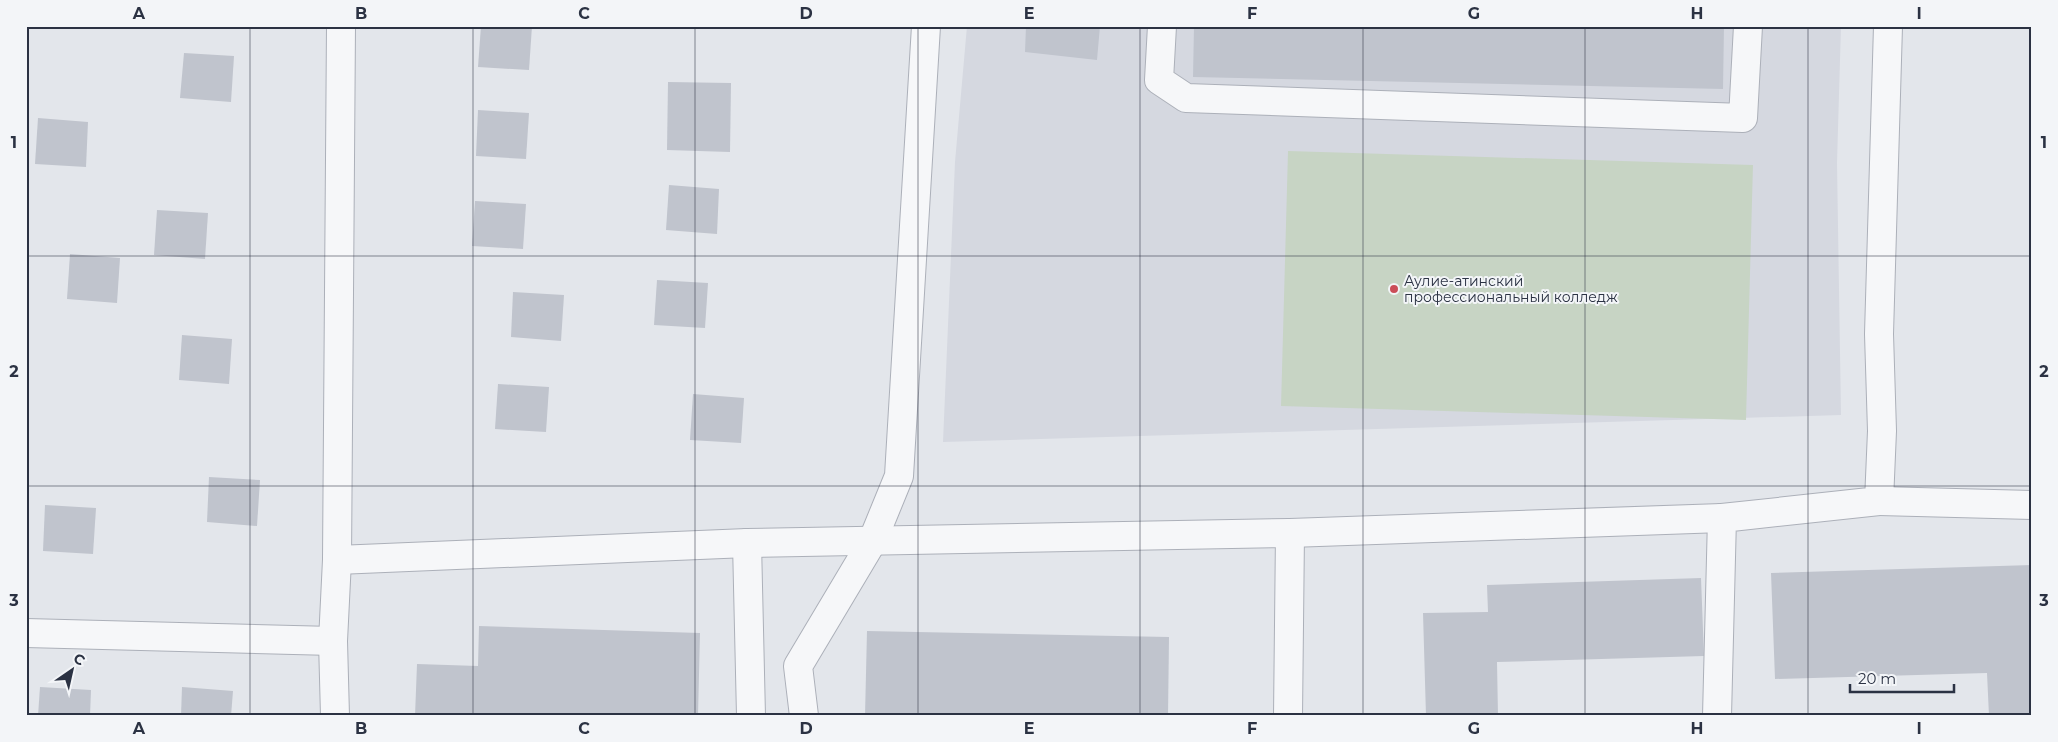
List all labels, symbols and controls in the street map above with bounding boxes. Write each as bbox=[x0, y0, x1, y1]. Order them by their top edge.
text: A bbox=[132, 4, 146, 23]
text: B bbox=[355, 4, 367, 23]
text: C bbox=[578, 4, 590, 23]
text: D bbox=[799, 4, 813, 23]
text: E bbox=[1024, 4, 1034, 23]
text: F bbox=[1247, 4, 1257, 23]
text: G bbox=[1468, 4, 1480, 23]
text: H bbox=[1691, 4, 1703, 23]
text: I bbox=[1916, 4, 1922, 23]
text: 1 bbox=[11, 133, 17, 152]
text: 1 bbox=[2041, 133, 2047, 152]
place label: Аулие-атинский профессиональный колледж bbox=[1404, 272, 1618, 306]
marker: Аулие-атинский профессиональный колледж bbox=[1388, 283, 1400, 295]
text: 2 bbox=[9, 362, 19, 381]
text: 2 bbox=[2039, 362, 2049, 381]
text: 3 bbox=[8, 591, 19, 610]
text: 3 bbox=[2038, 591, 2049, 610]
north arrow bbox=[48, 644, 98, 694]
text: С bbox=[70, 649, 89, 670]
scale bar bbox=[1850, 662, 1954, 694]
text: 20 m bbox=[1858, 669, 1896, 688]
text: A bbox=[132, 719, 146, 738]
text: B bbox=[355, 719, 367, 738]
text: C bbox=[578, 719, 590, 738]
text: D bbox=[799, 719, 813, 738]
text: E bbox=[1024, 719, 1034, 738]
text: F bbox=[1247, 719, 1257, 738]
text: G bbox=[1468, 719, 1480, 738]
text: H bbox=[1691, 719, 1703, 738]
text: I bbox=[1916, 719, 1922, 738]

